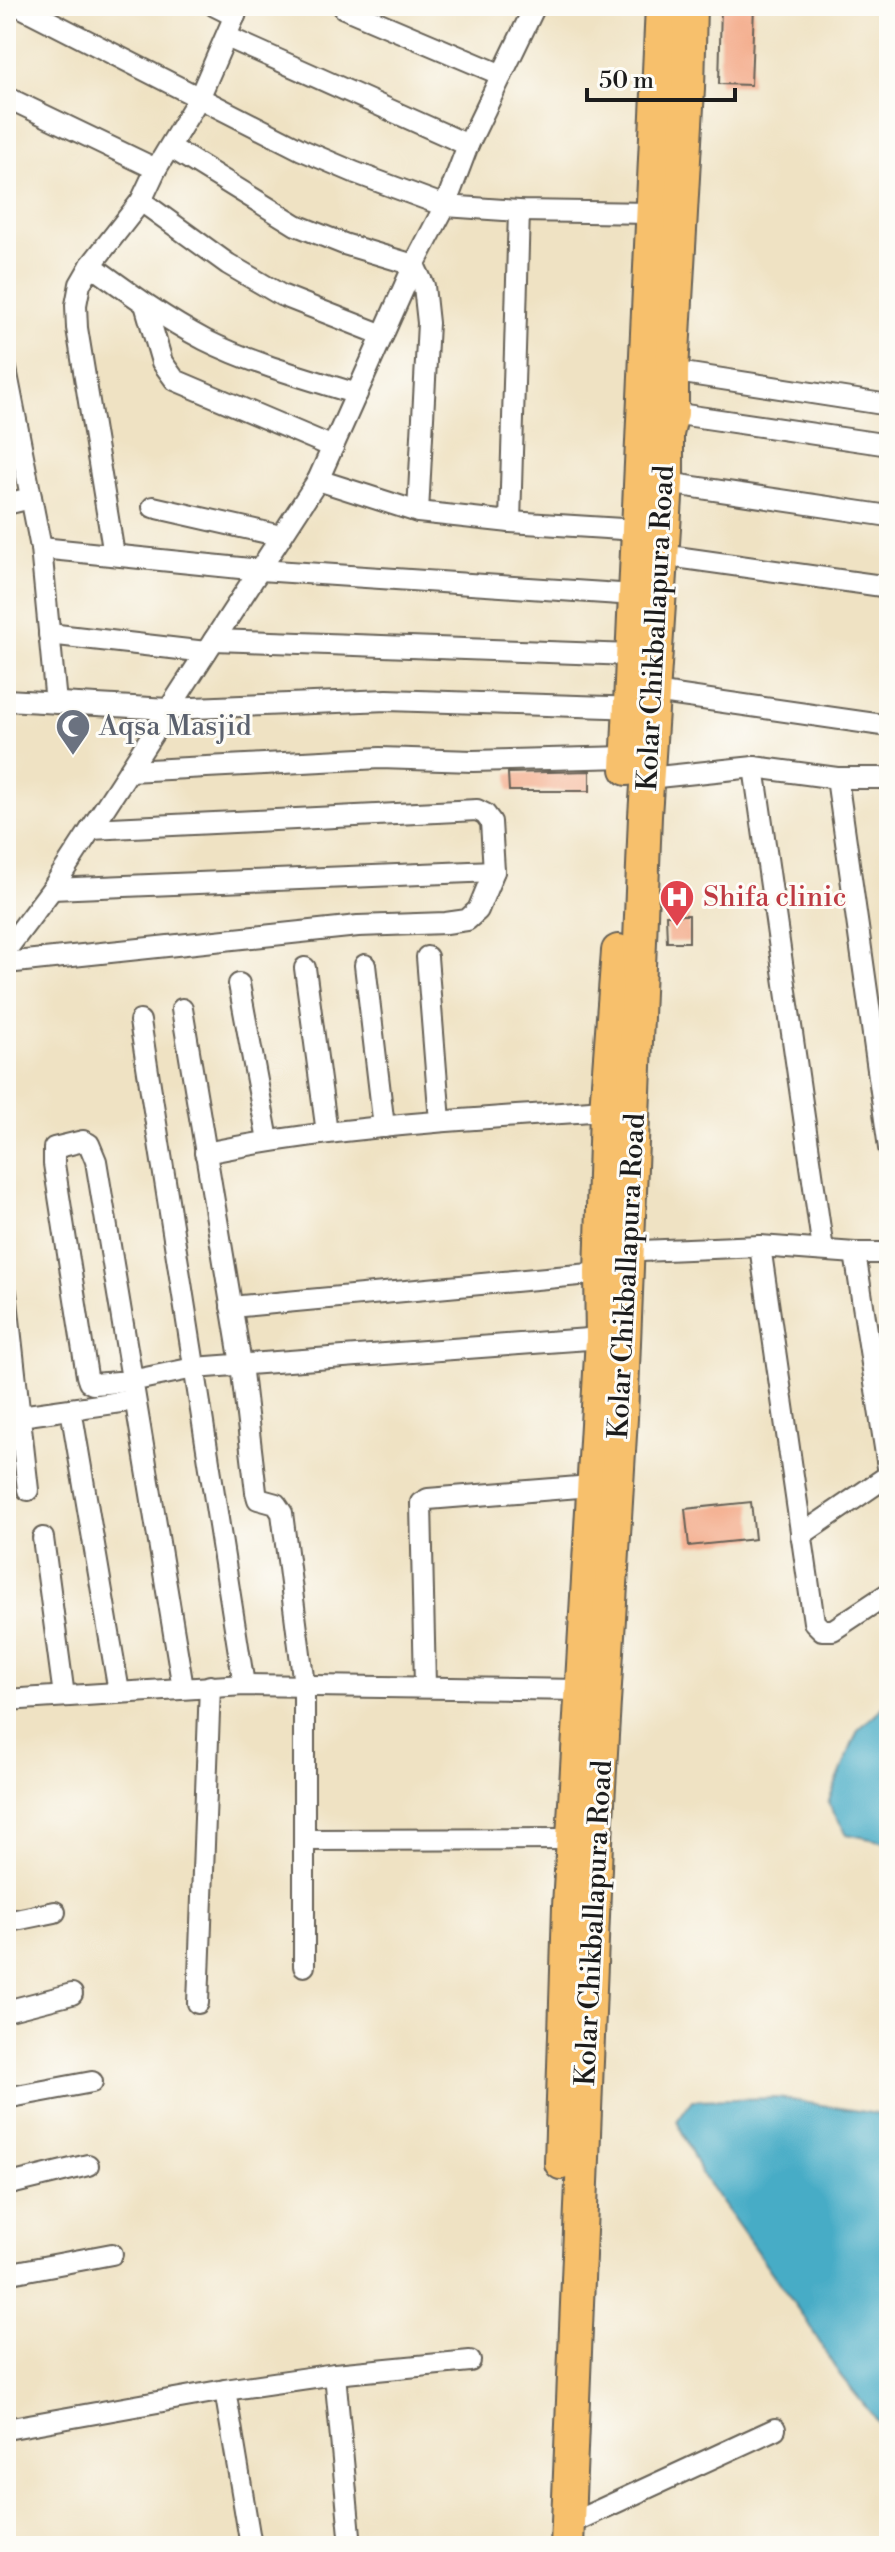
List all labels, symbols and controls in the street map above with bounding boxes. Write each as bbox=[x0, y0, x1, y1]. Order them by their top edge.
scale bar bbox=[587, 52, 735, 102]
text: 50 m bbox=[599, 66, 654, 96]
street label: Kolar Chikballapura Road bbox=[630, 464, 682, 792]
mosque icon: Aqsa Masjid bbox=[54, 707, 92, 757]
place label: Aqsa Masjid bbox=[98, 709, 252, 744]
hospital icon: Shifa clinic bbox=[658, 878, 696, 928]
place label: Shifa clinic bbox=[703, 880, 847, 915]
street label: Kolar Chikballapura Road bbox=[601, 1112, 653, 1440]
street label: Kolar Chikballapura Road bbox=[568, 1759, 620, 2087]

